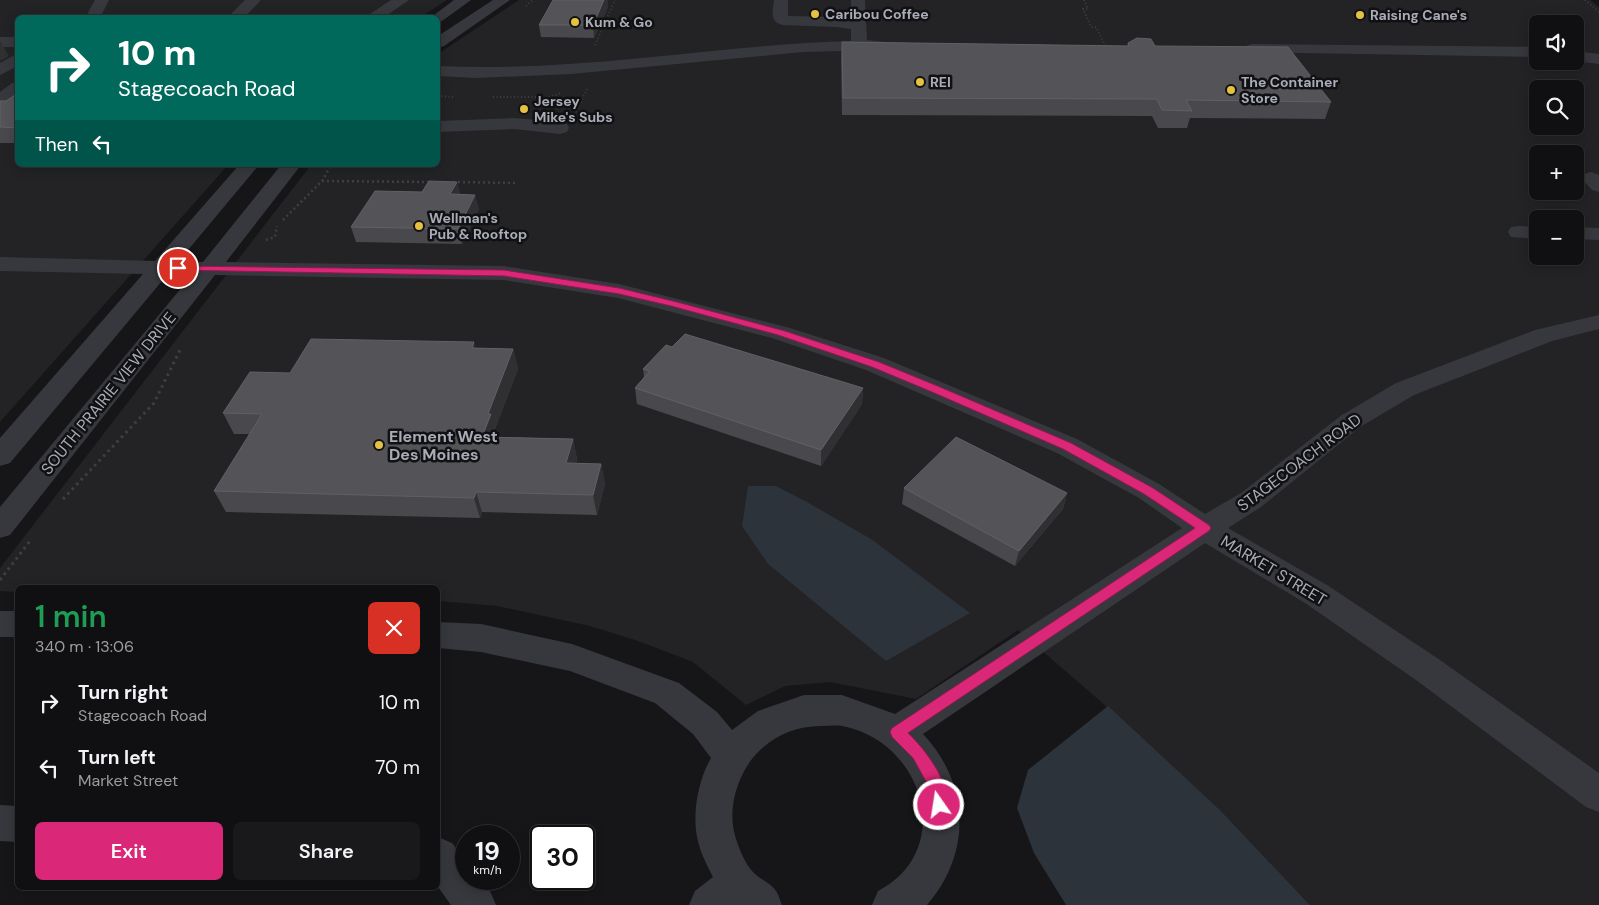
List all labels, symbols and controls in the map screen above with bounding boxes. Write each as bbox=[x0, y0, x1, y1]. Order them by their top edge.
place label: Caribou Coffee bbox=[825, 5, 929, 23]
place label: Raising Cane's bbox=[1370, 6, 1467, 24]
marker: Caribou Coffee bbox=[809, 8, 821, 20]
marker: Raising Cane's bbox=[1354, 9, 1366, 21]
place label: Kum & Go bbox=[585, 13, 653, 31]
map controls bbox=[1529, 15, 1584, 265]
button: sound bbox=[1529, 15, 1584, 70]
marker: Kum & Go bbox=[569, 16, 581, 28]
text: 10 m bbox=[118, 30, 197, 76]
icon: right bbox=[35, 35, 100, 100]
place label: REI bbox=[930, 73, 951, 91]
place label: The Container Store bbox=[1241, 73, 1338, 107]
text: Stagecoach Road bbox=[118, 74, 296, 103]
marker: REI bbox=[914, 76, 926, 88]
button: search bbox=[1529, 80, 1584, 135]
marker: The Container Store bbox=[1225, 84, 1237, 96]
place label: Jersey Mike's Subs bbox=[534, 92, 613, 126]
marker: Jersey Mike's Subs bbox=[518, 103, 530, 115]
icon: left bbox=[88, 130, 116, 158]
text: Then bbox=[35, 132, 78, 157]
button: + bbox=[1529, 145, 1584, 200]
place label: Wellman's Pub & Rooftop bbox=[429, 209, 527, 243]
button: − bbox=[1529, 210, 1584, 265]
marker: Wellman's Pub & Rooftop bbox=[413, 220, 425, 232]
pin bbox=[157, 247, 199, 289]
icon: arrive bbox=[164, 254, 192, 282]
street label: SOUTH PRAIRIE VIEW DRIVE bbox=[36, 308, 180, 479]
street label: STAGECOACH ROAD bbox=[1233, 409, 1366, 516]
place label: Element West Des Moines bbox=[389, 426, 498, 465]
marker: Element West Des Moines bbox=[373, 439, 385, 451]
street label: MARKET STREET bbox=[1217, 531, 1330, 610]
text: 1 min bbox=[35, 597, 107, 636]
button: close bbox=[368, 602, 420, 654]
text: 340 m · 13:06 bbox=[35, 636, 134, 657]
text: Turn right bbox=[78, 680, 168, 705]
icon: right bbox=[35, 689, 63, 717]
text: 10 m bbox=[379, 690, 420, 715]
text: Stagecoach Road bbox=[78, 705, 207, 726]
text: Turn left bbox=[78, 745, 156, 770]
icon: left bbox=[35, 754, 63, 782]
text: 70 m bbox=[375, 755, 420, 780]
text: Market Street bbox=[78, 770, 178, 791]
position arrow bbox=[912, 778, 964, 830]
button: Exit bbox=[35, 822, 223, 880]
button: Share bbox=[233, 822, 420, 880]
speed limit sign: 30 bbox=[530, 825, 595, 890]
text: 19 bbox=[475, 835, 500, 868]
text: km/h bbox=[473, 862, 502, 878]

